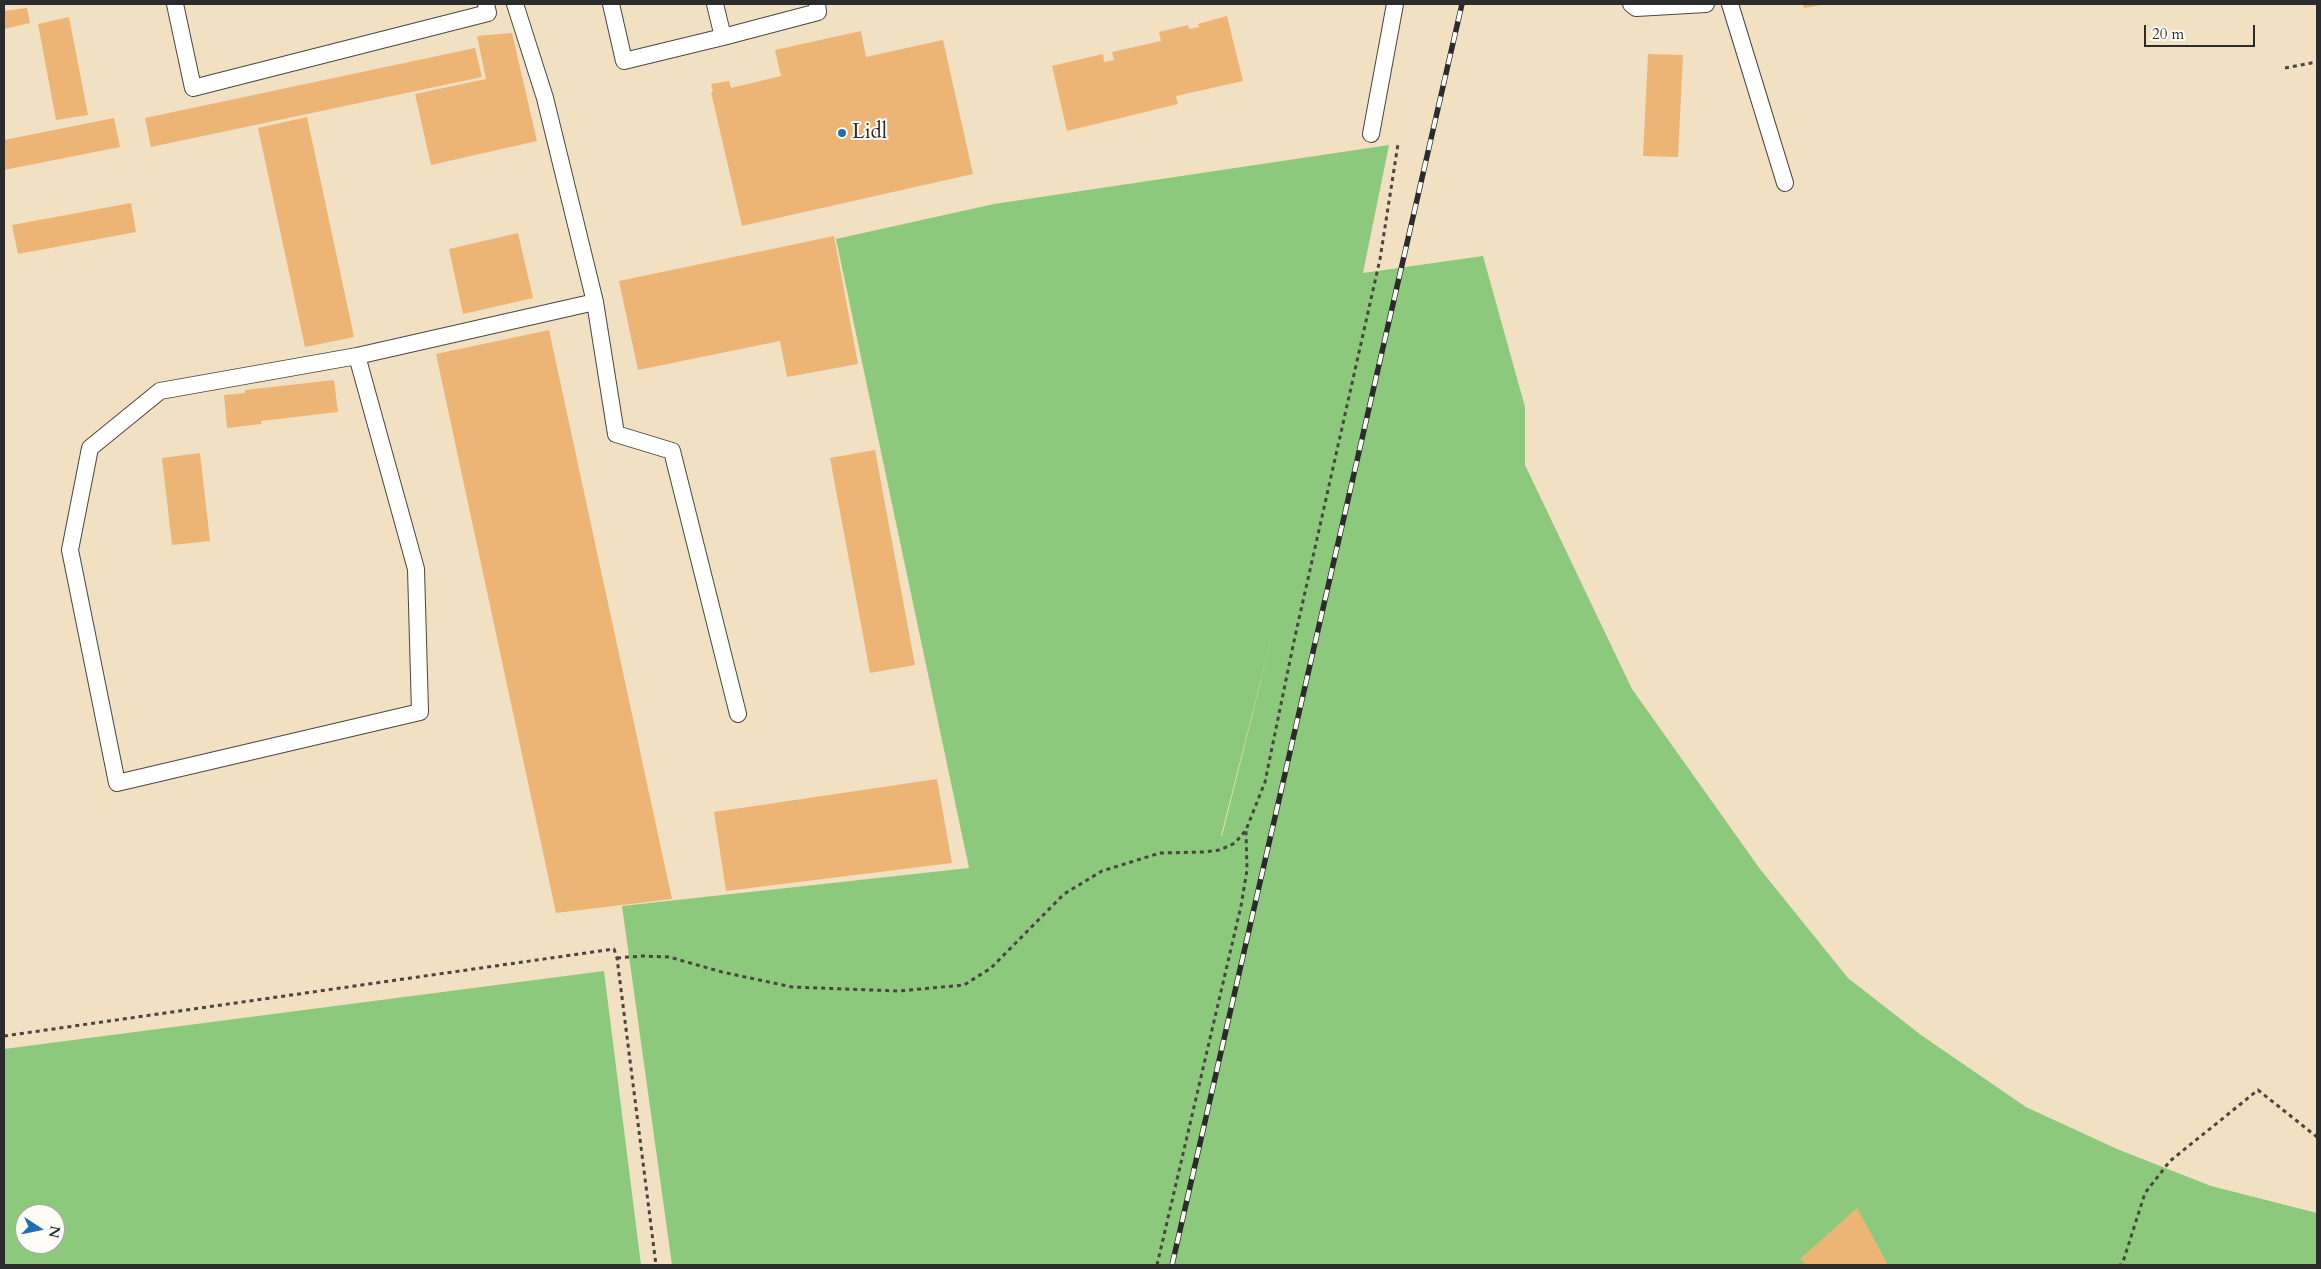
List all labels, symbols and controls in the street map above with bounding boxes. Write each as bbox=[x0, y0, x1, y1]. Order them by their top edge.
scale bar bbox=[2146, 15, 2257, 47]
text: 20 m bbox=[2152, 24, 2184, 44]
place label: Lidl bbox=[852, 120, 887, 146]
marker: Lidl bbox=[836, 127, 848, 139]
north arrow bbox=[15, 1204, 65, 1254]
text: N bbox=[44, 1224, 65, 1240]

